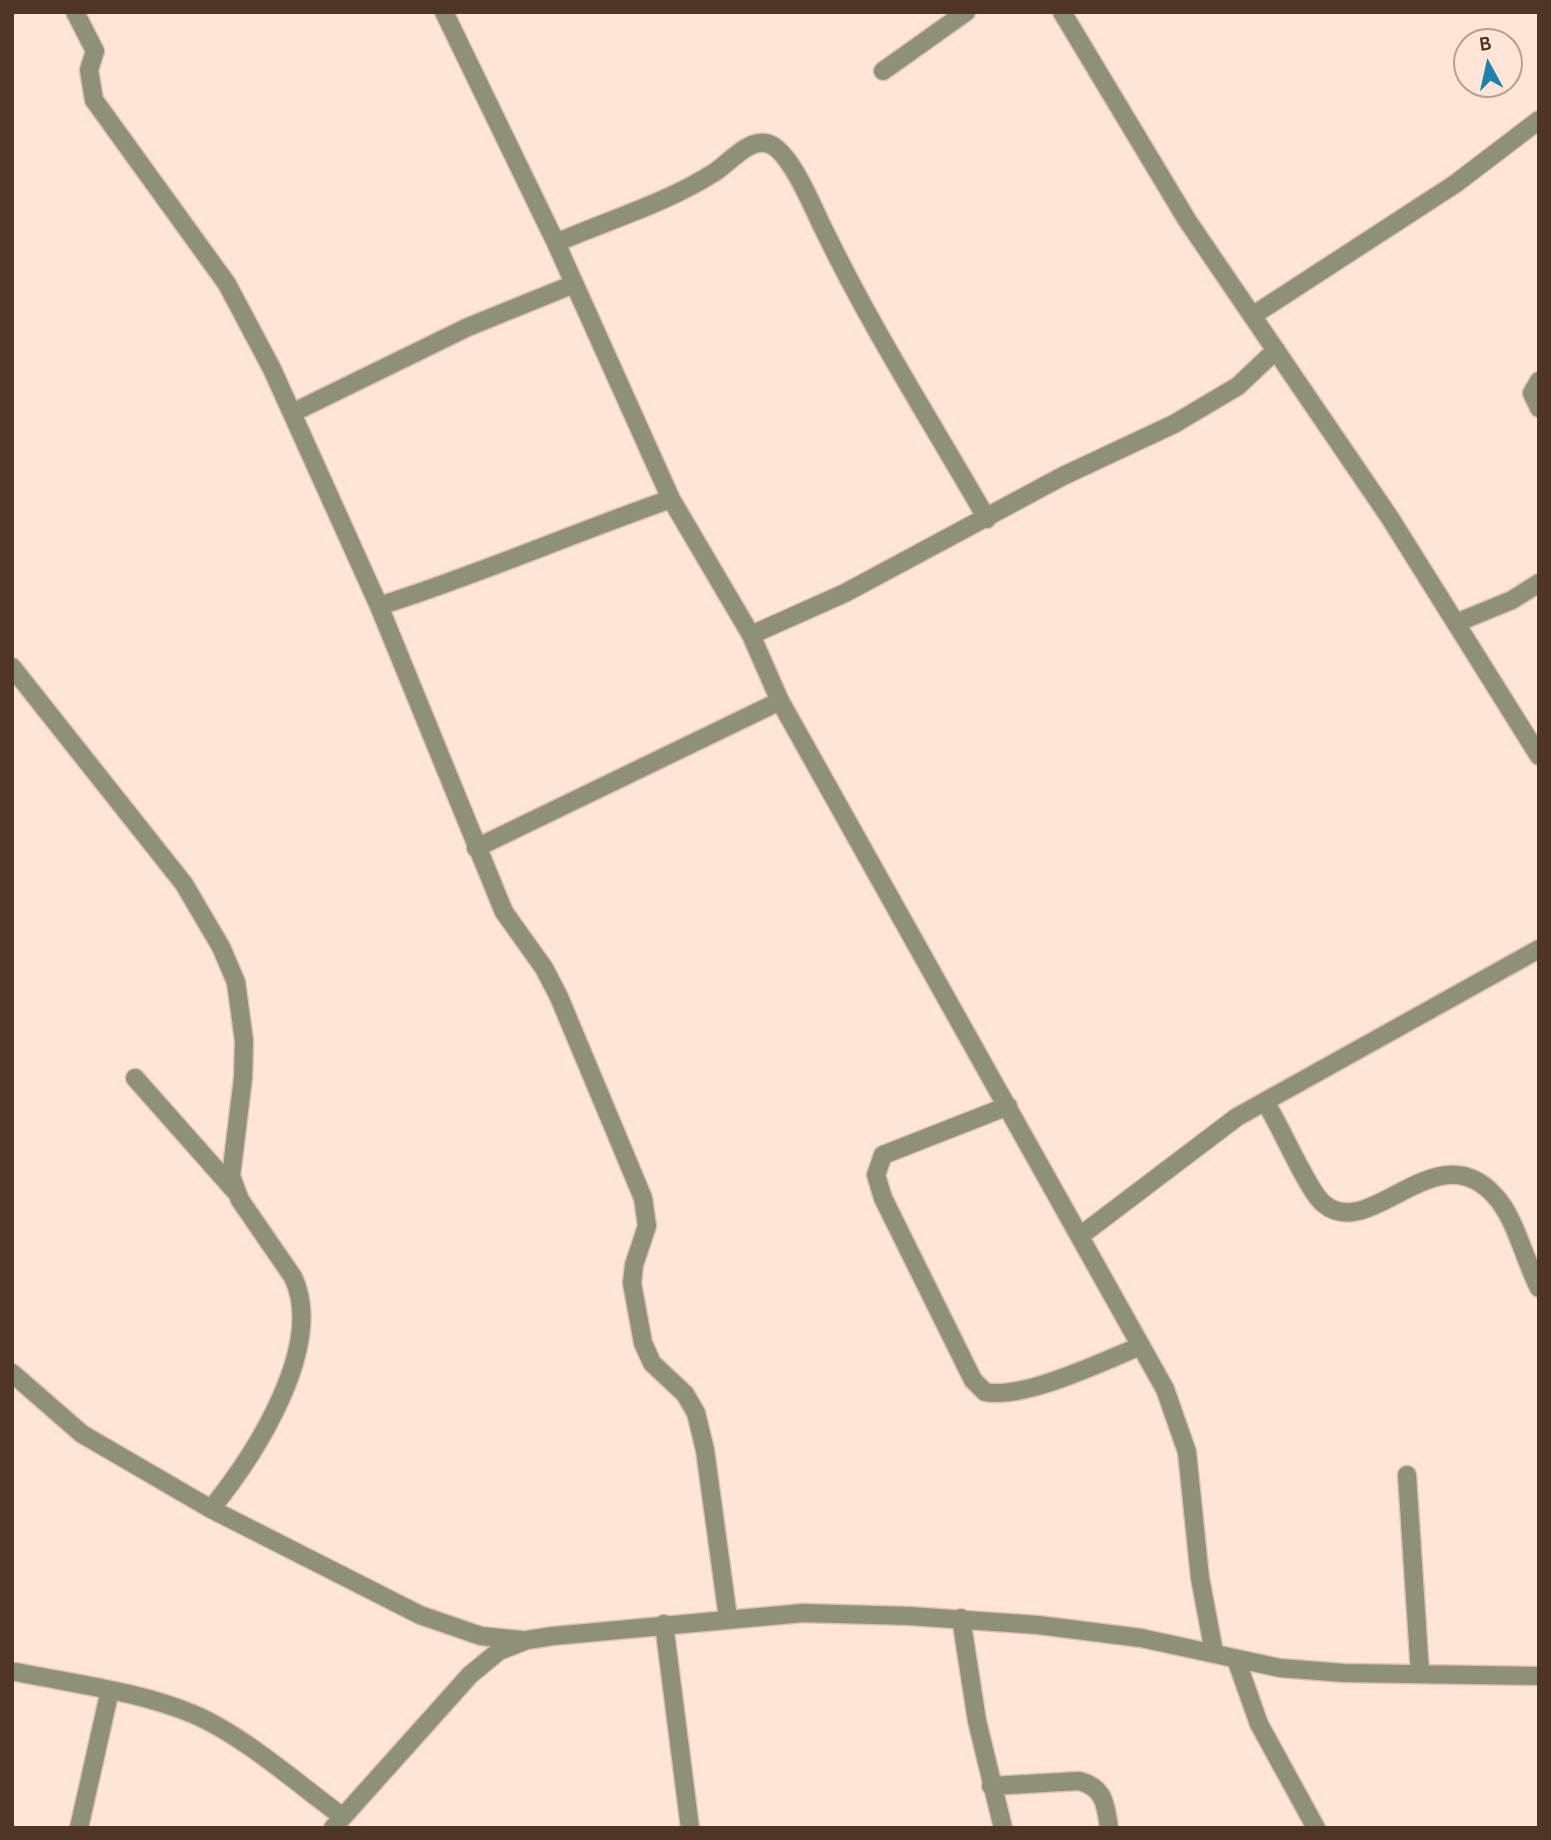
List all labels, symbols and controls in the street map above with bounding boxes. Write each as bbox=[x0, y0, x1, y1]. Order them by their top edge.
north arrow bbox=[1453, 28, 1523, 98]
text: B bbox=[1478, 31, 1493, 56]

